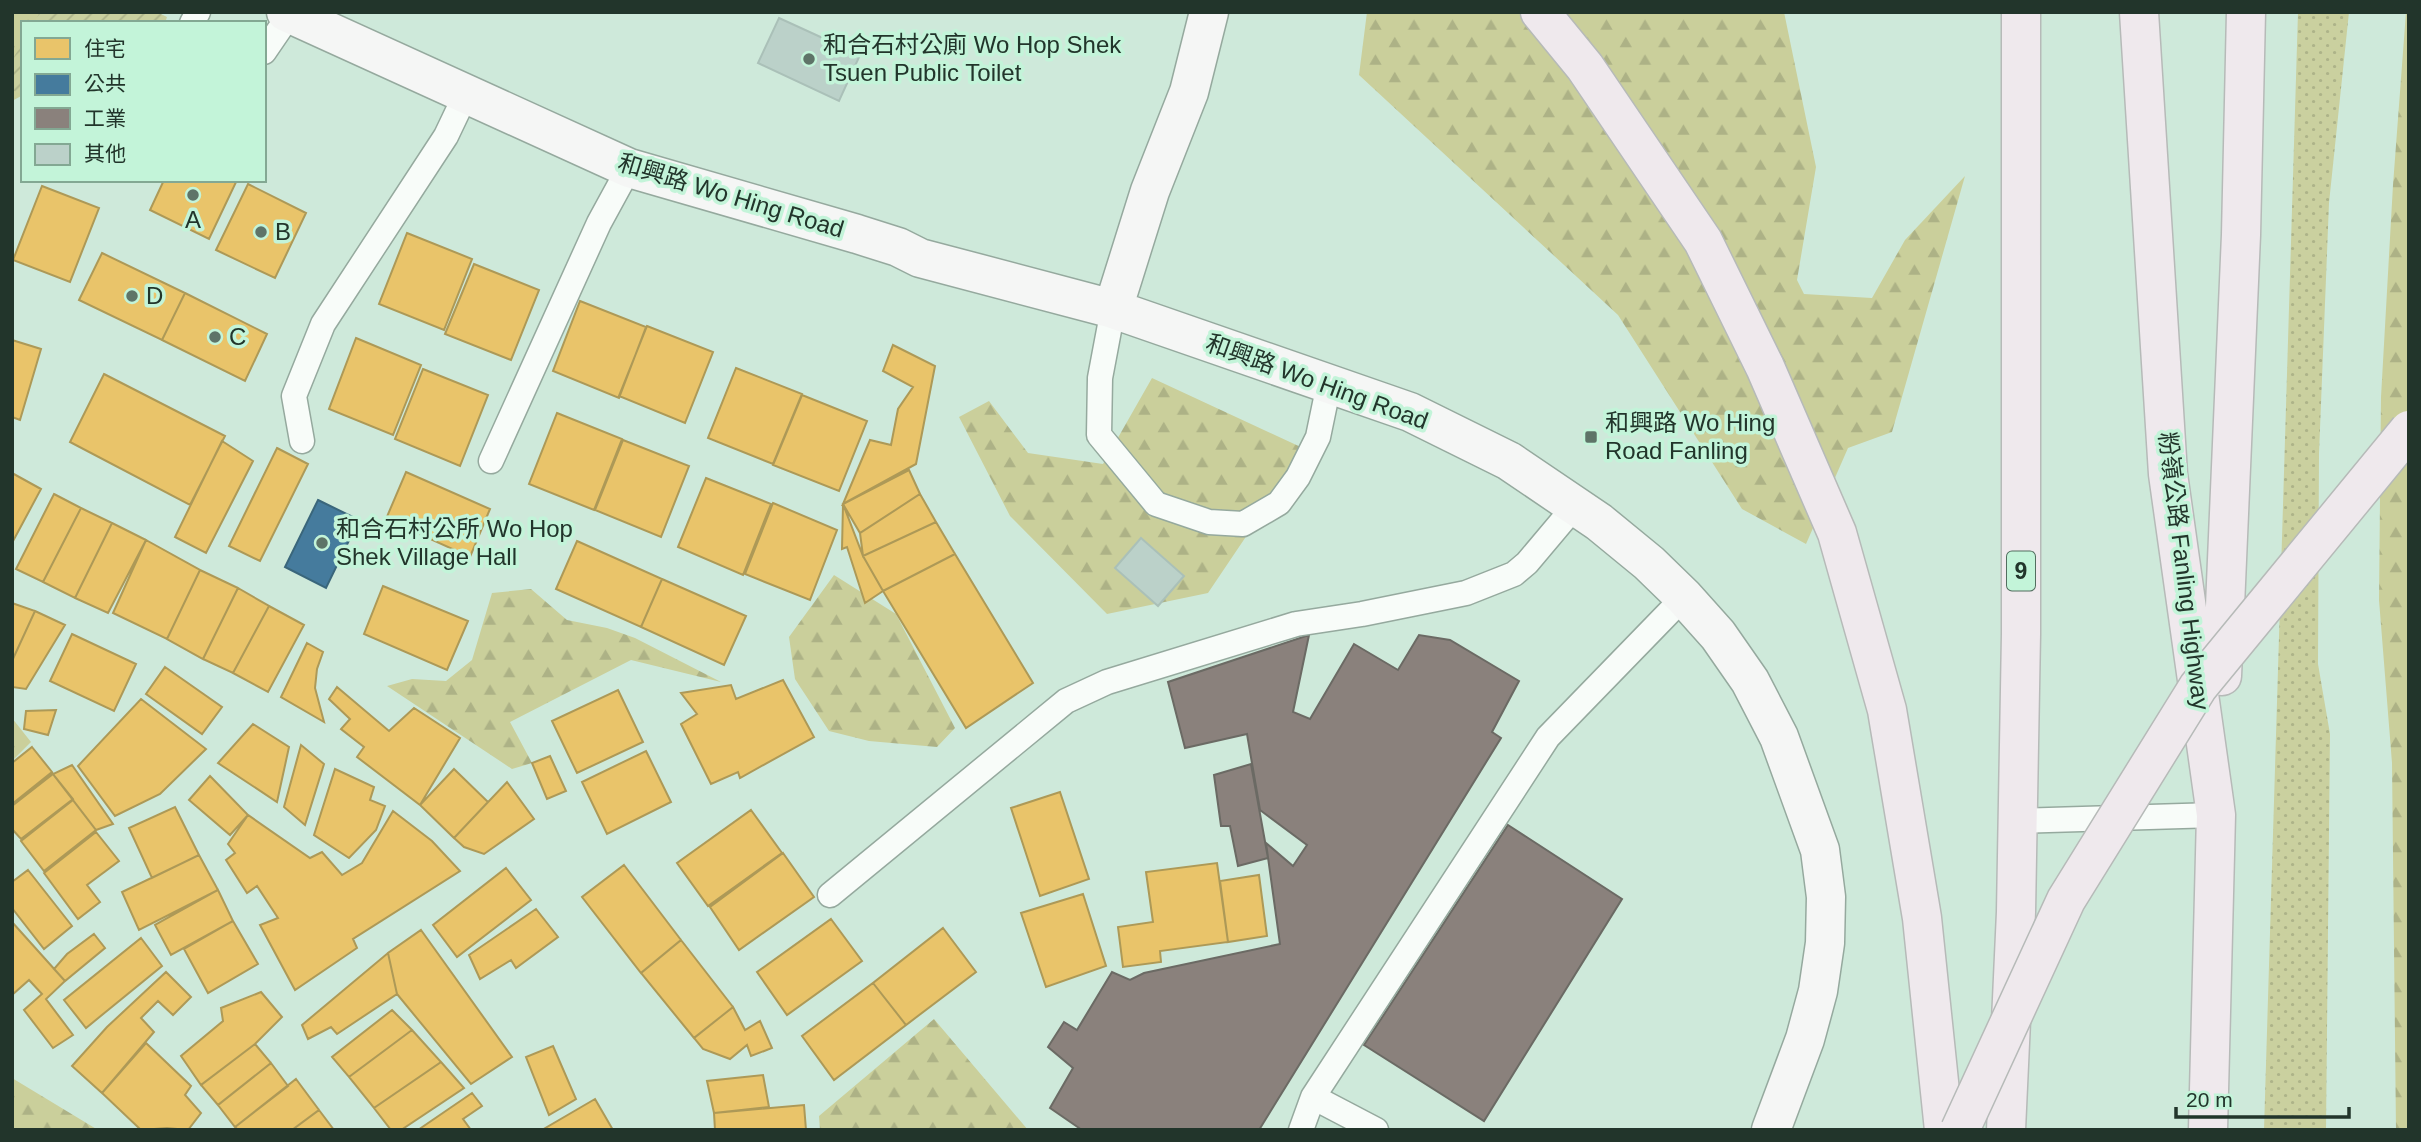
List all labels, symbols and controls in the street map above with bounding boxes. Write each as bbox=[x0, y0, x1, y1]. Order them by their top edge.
legend bbox=[21, 21, 266, 182]
place label: 和合石村公廁 Wo Hop Shek Tsuen Public Toilet bbox=[823, 31, 1122, 86]
text: 住宅 bbox=[84, 37, 126, 60]
marker: 和合石村公廁 Wo Hop Shek Tsuen Public Toilet bbox=[801, 51, 817, 67]
text: 公共 bbox=[84, 72, 126, 95]
text: 工業 bbox=[84, 107, 126, 130]
text: 其他 bbox=[84, 142, 126, 165]
street label: 和興路 Wo Hing Road bbox=[615, 148, 847, 243]
marker: A bbox=[185, 187, 201, 203]
place label: A bbox=[185, 206, 201, 233]
place label: B bbox=[275, 218, 291, 245]
marker: B bbox=[253, 224, 269, 240]
place label: D bbox=[146, 282, 163, 309]
marker: D bbox=[124, 288, 140, 304]
place label: C bbox=[229, 323, 246, 350]
marker: C bbox=[207, 329, 223, 345]
street label: 和興路 Wo Hing Road bbox=[1202, 329, 1432, 434]
place label: 和興路 Wo Hing Road Fanling bbox=[1605, 409, 1775, 464]
marker: 和興路 Wo Hing Road Fanling bbox=[1583, 429, 1599, 445]
street label: 粉嶺公路 Fanling Highway bbox=[2154, 430, 2215, 712]
place label: 和合石村公所 Wo Hop Shek Village Hall bbox=[336, 515, 573, 570]
marker: 和合石村公所 Wo Hop Shek Village Hall bbox=[314, 535, 330, 551]
road number: 9 bbox=[2007, 552, 2035, 590]
scale bar bbox=[2176, 1076, 2349, 1120]
text: 20 m bbox=[2186, 1088, 2233, 1111]

